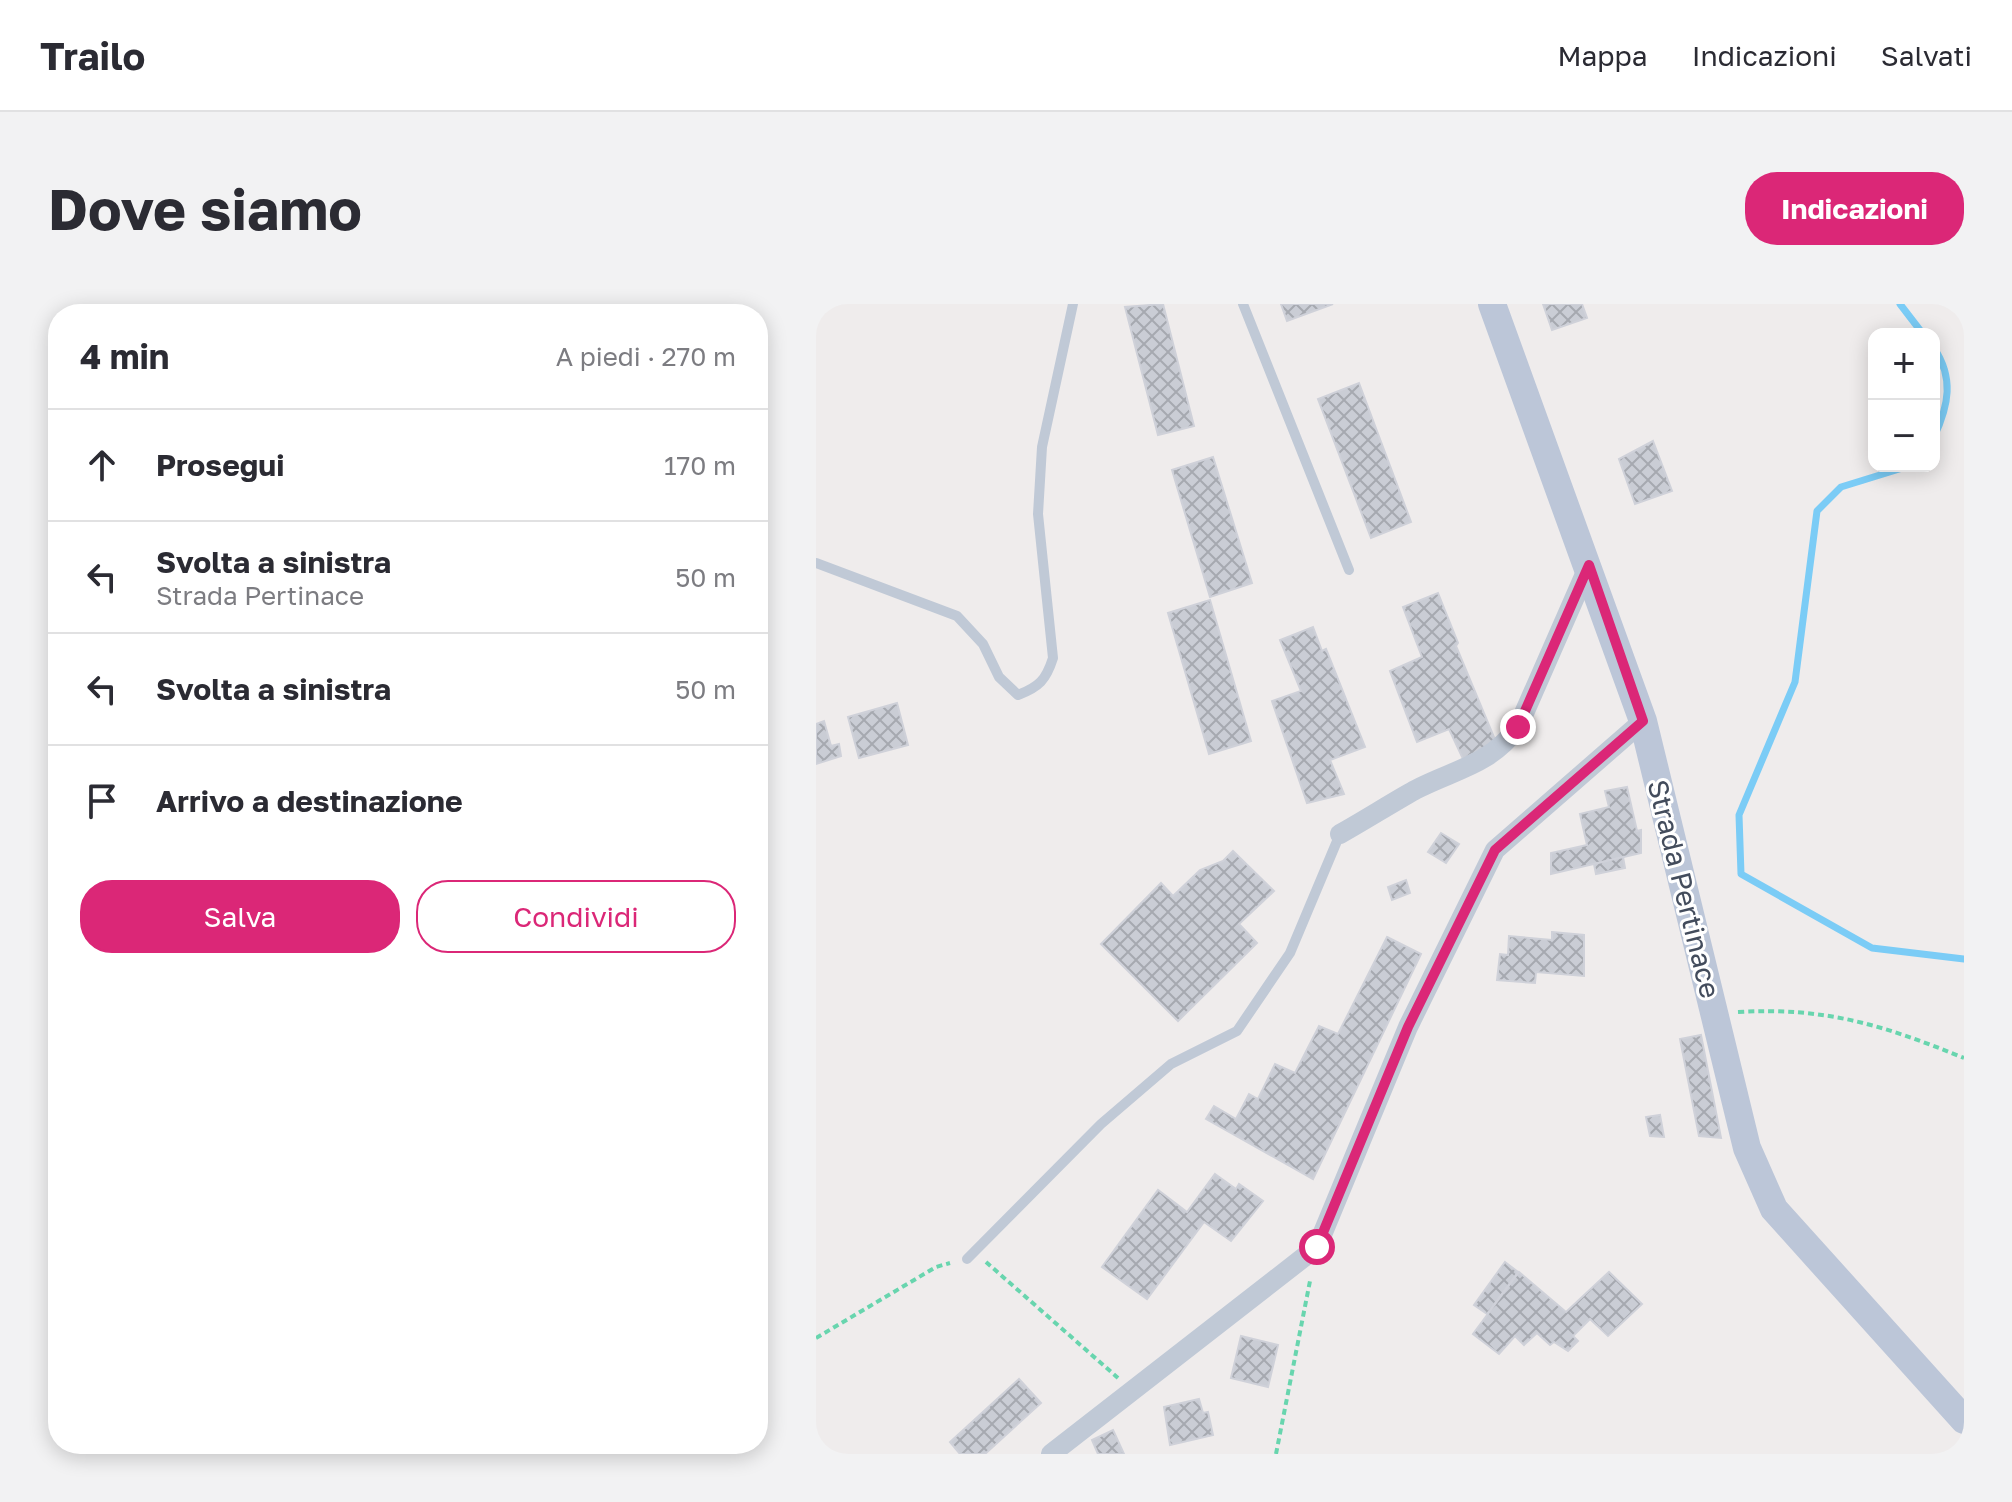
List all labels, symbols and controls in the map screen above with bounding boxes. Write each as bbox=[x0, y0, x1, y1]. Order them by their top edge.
text: Trailo bbox=[40, 33, 145, 78]
text: Mappa bbox=[1557, 39, 1648, 72]
text: Indicazioni bbox=[1692, 39, 1837, 72]
text: Salvati bbox=[1881, 39, 1972, 72]
button: Indicazioni bbox=[1745, 172, 1964, 245]
text: Dove siamo bbox=[48, 175, 362, 242]
map controls bbox=[1868, 328, 1940, 472]
button: + bbox=[1868, 328, 1940, 400]
text: 4 min bbox=[80, 336, 169, 376]
text: A piedi · 270 m bbox=[556, 341, 736, 372]
button: − bbox=[1868, 400, 1940, 472]
icon: ahead bbox=[80, 443, 124, 487]
text: Prosegui bbox=[156, 447, 284, 483]
text: 170 m bbox=[664, 450, 736, 481]
text: Svolta a sinistra bbox=[156, 544, 391, 580]
icon: left bbox=[80, 555, 124, 599]
text: 50 m bbox=[675, 562, 736, 593]
text: Strada Pertinace bbox=[156, 580, 364, 611]
icon: left bbox=[80, 667, 124, 711]
text: Svolta a sinistra bbox=[156, 671, 391, 707]
text: 50 m bbox=[675, 674, 736, 705]
route end bbox=[1500, 709, 1536, 745]
street label: Strada Pertinace bbox=[1641, 776, 1728, 1002]
icon: arrive bbox=[80, 779, 124, 823]
text: Arrivo a destinazione bbox=[156, 783, 463, 819]
button: Salva bbox=[80, 880, 400, 953]
button: Condividi bbox=[416, 880, 736, 953]
route start bbox=[1299, 1229, 1335, 1265]

